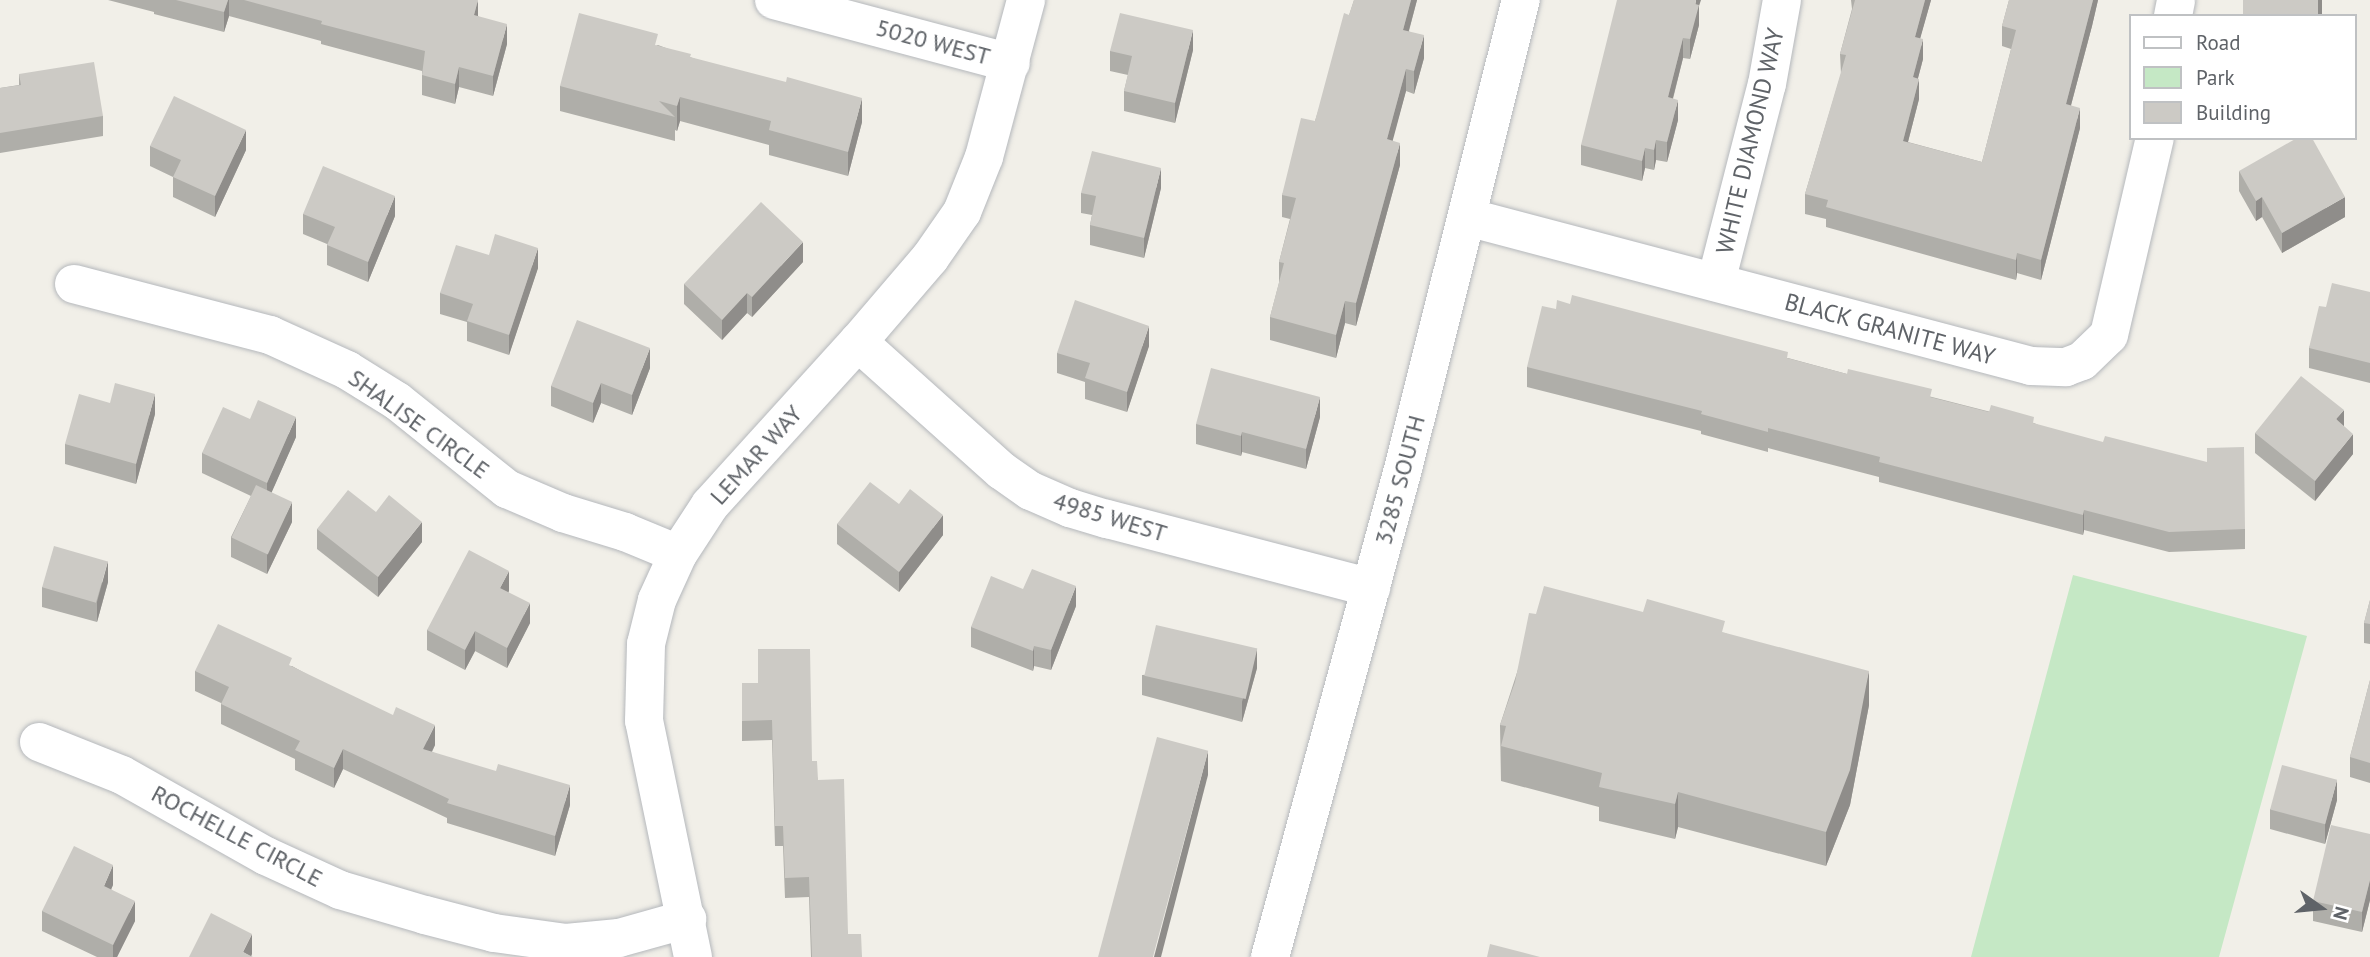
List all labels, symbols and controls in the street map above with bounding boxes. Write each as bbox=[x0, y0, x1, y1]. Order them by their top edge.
street label: 5020 WEST bbox=[873, 13, 993, 71]
legend bbox=[2128, 14, 2356, 140]
street label: WHITE DIAMOND WAY bbox=[1710, 25, 1790, 257]
text: Road bbox=[2196, 29, 2240, 56]
text: Park bbox=[2196, 64, 2235, 91]
text: Building bbox=[2196, 99, 2271, 126]
street label: BLACK GRANITE WAY bbox=[1781, 287, 1999, 371]
street label: SHALISE CIRCLE bbox=[343, 363, 495, 485]
street label: LEMAR WAY bbox=[704, 399, 808, 511]
street label: 3285 SOUTH bbox=[1369, 412, 1431, 548]
street label: 4985 WEST bbox=[1050, 486, 1170, 548]
street label: ROCHELLE CIRCLE bbox=[147, 779, 327, 893]
north arrow bbox=[2286, 873, 2356, 943]
text: N bbox=[2328, 904, 2354, 923]

